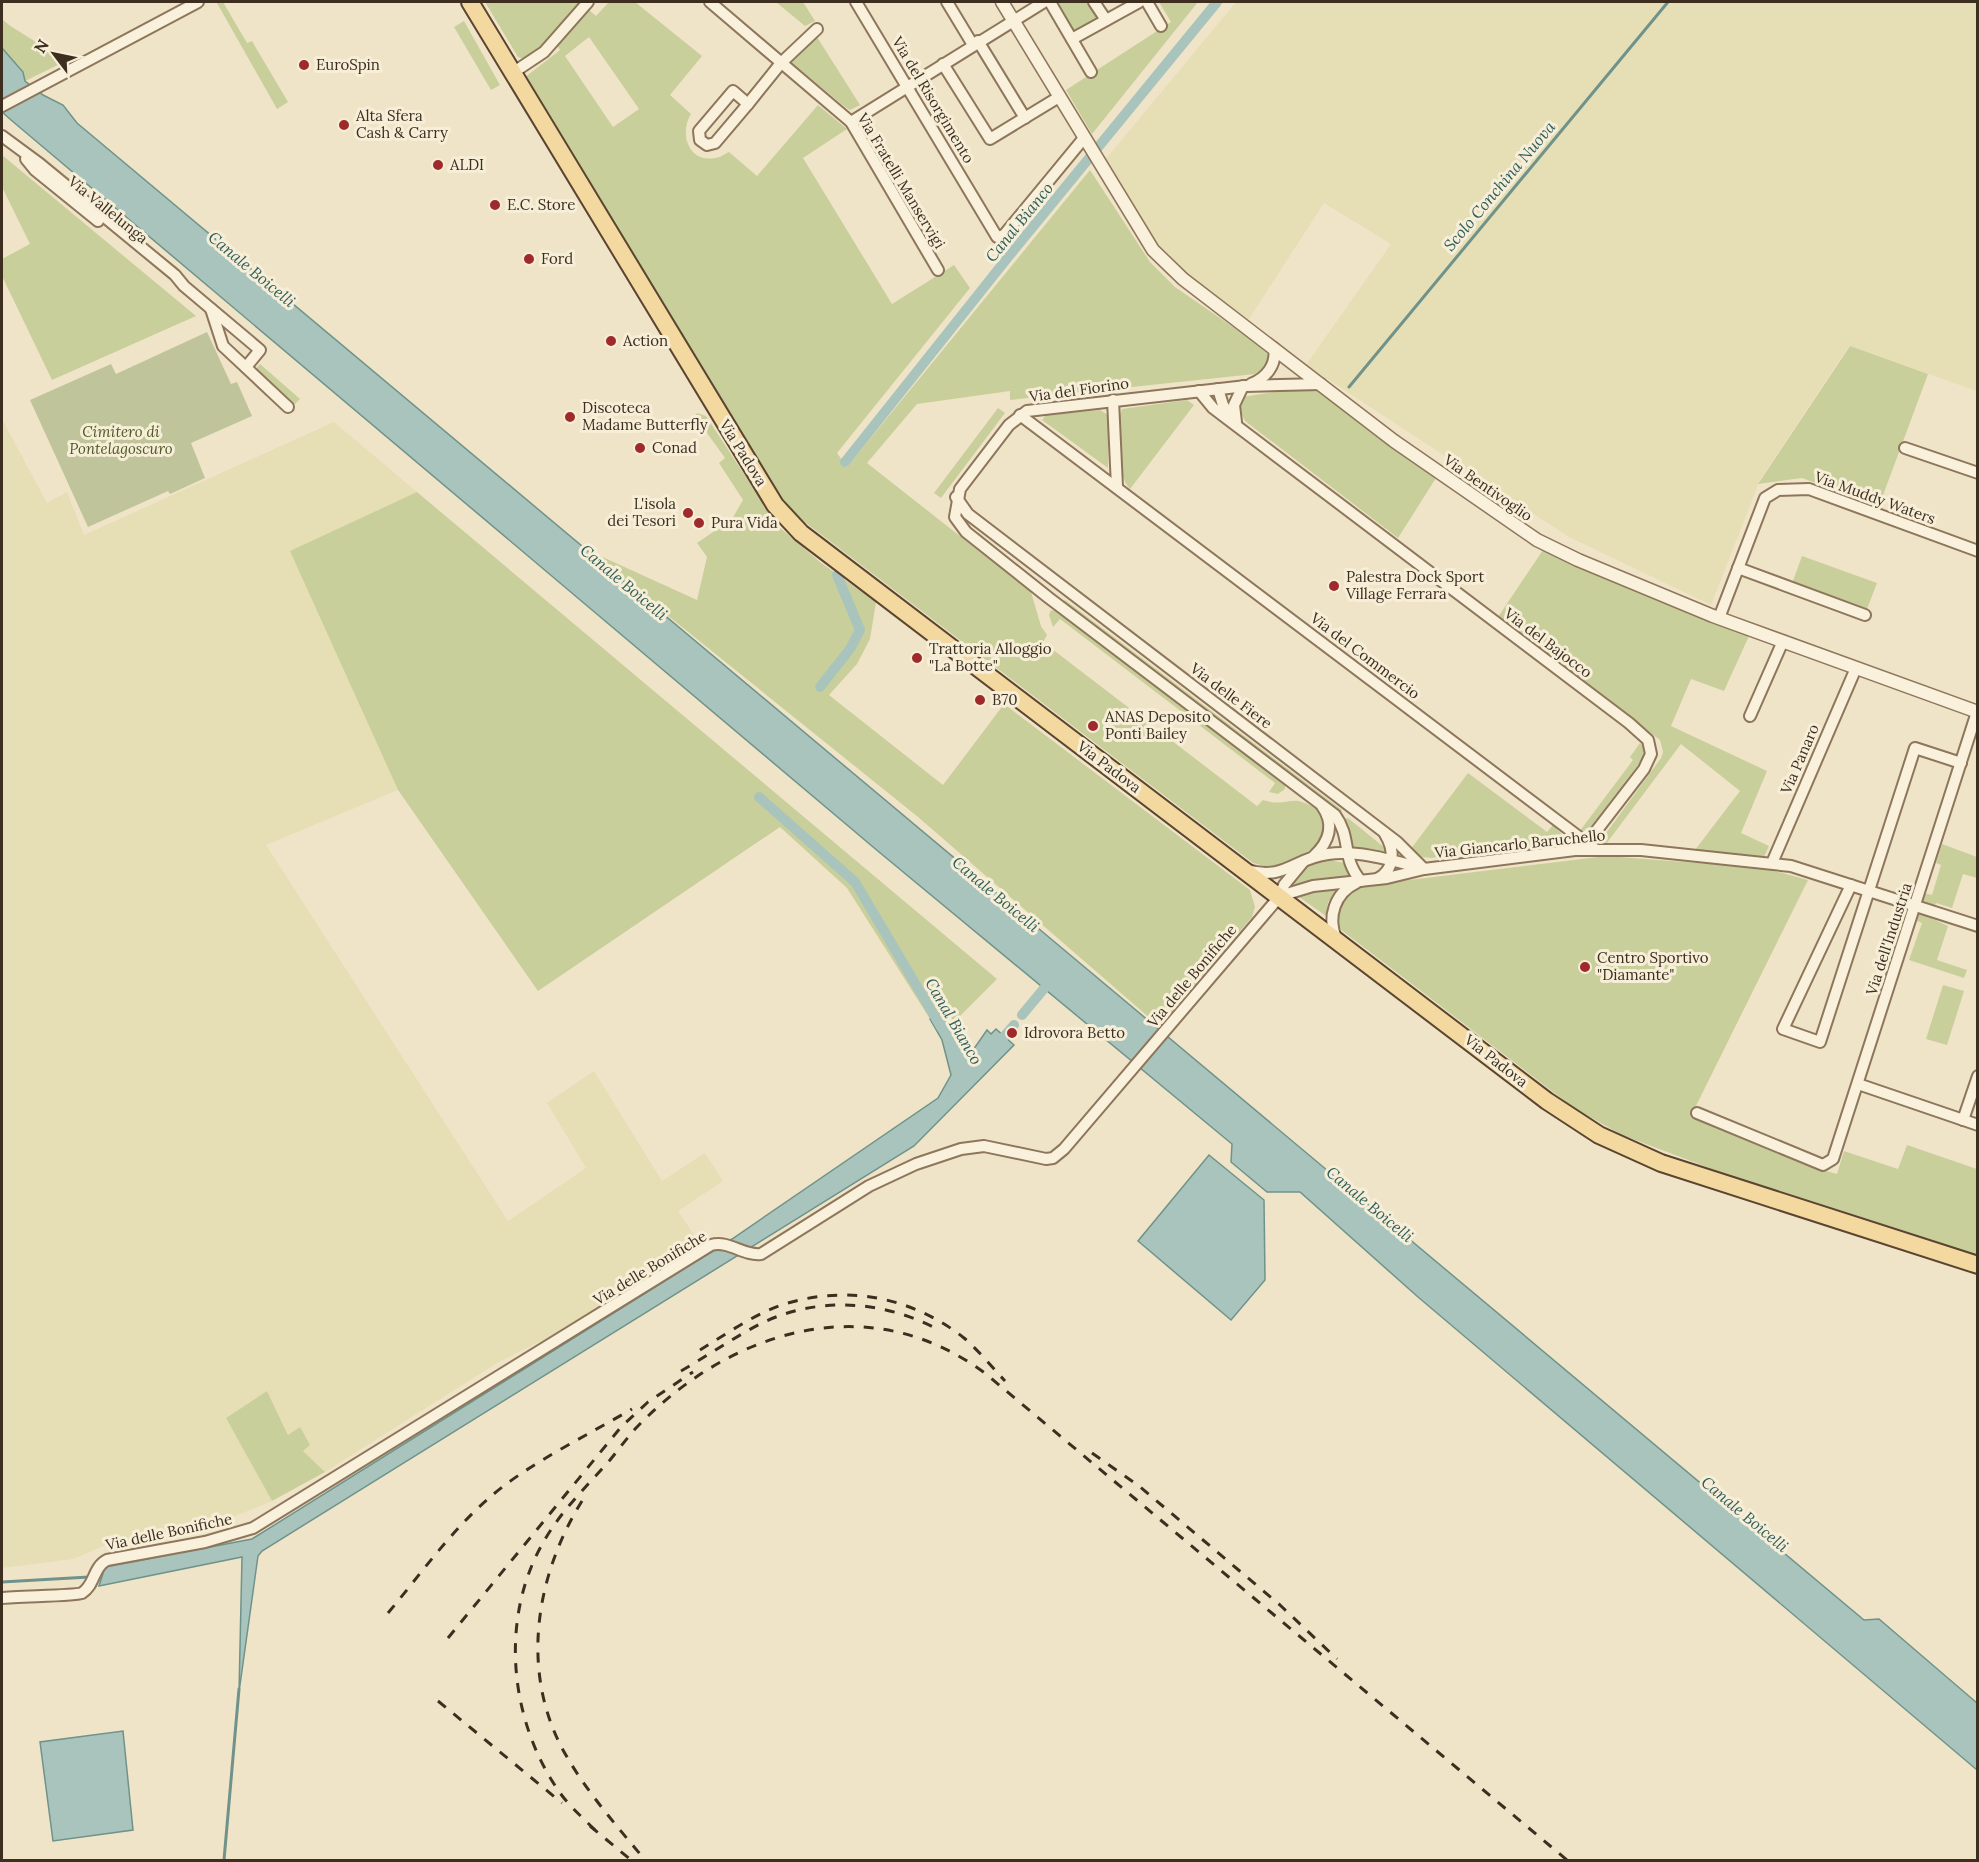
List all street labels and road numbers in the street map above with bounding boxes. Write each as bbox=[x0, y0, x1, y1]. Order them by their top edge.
street label: Via del Risorgimento bbox=[888, 32, 979, 167]
street label: Via Fratelli Manservigi bbox=[853, 109, 949, 252]
street label: Via Vallelunga bbox=[64, 171, 152, 248]
street label: Via del Fiorino bbox=[1027, 373, 1130, 406]
street label: Via Padova bbox=[715, 415, 771, 490]
street label: Via Bentivoglio bbox=[1439, 449, 1536, 525]
street label: Via Muddy Waters bbox=[1811, 466, 1938, 528]
street label: Via del Bajocco bbox=[1500, 603, 1596, 682]
street label: Via del Commercio bbox=[1306, 608, 1424, 703]
street label: Via delle Fiere bbox=[1186, 658, 1276, 733]
street label: Via Panaro bbox=[1776, 721, 1823, 798]
street label: Via Padova bbox=[1073, 736, 1145, 797]
street label: Via Giancarlo Baruchello bbox=[1433, 825, 1606, 862]
street label: Via dell'Industria bbox=[1861, 880, 1916, 998]
street label: Via delle Bonifiche bbox=[1142, 920, 1240, 1032]
street label: Via Padova bbox=[1460, 1029, 1532, 1091]
street label: Via delle Bonifiche bbox=[589, 1226, 710, 1309]
street label: Via delle Bonifiche bbox=[103, 1509, 234, 1554]

